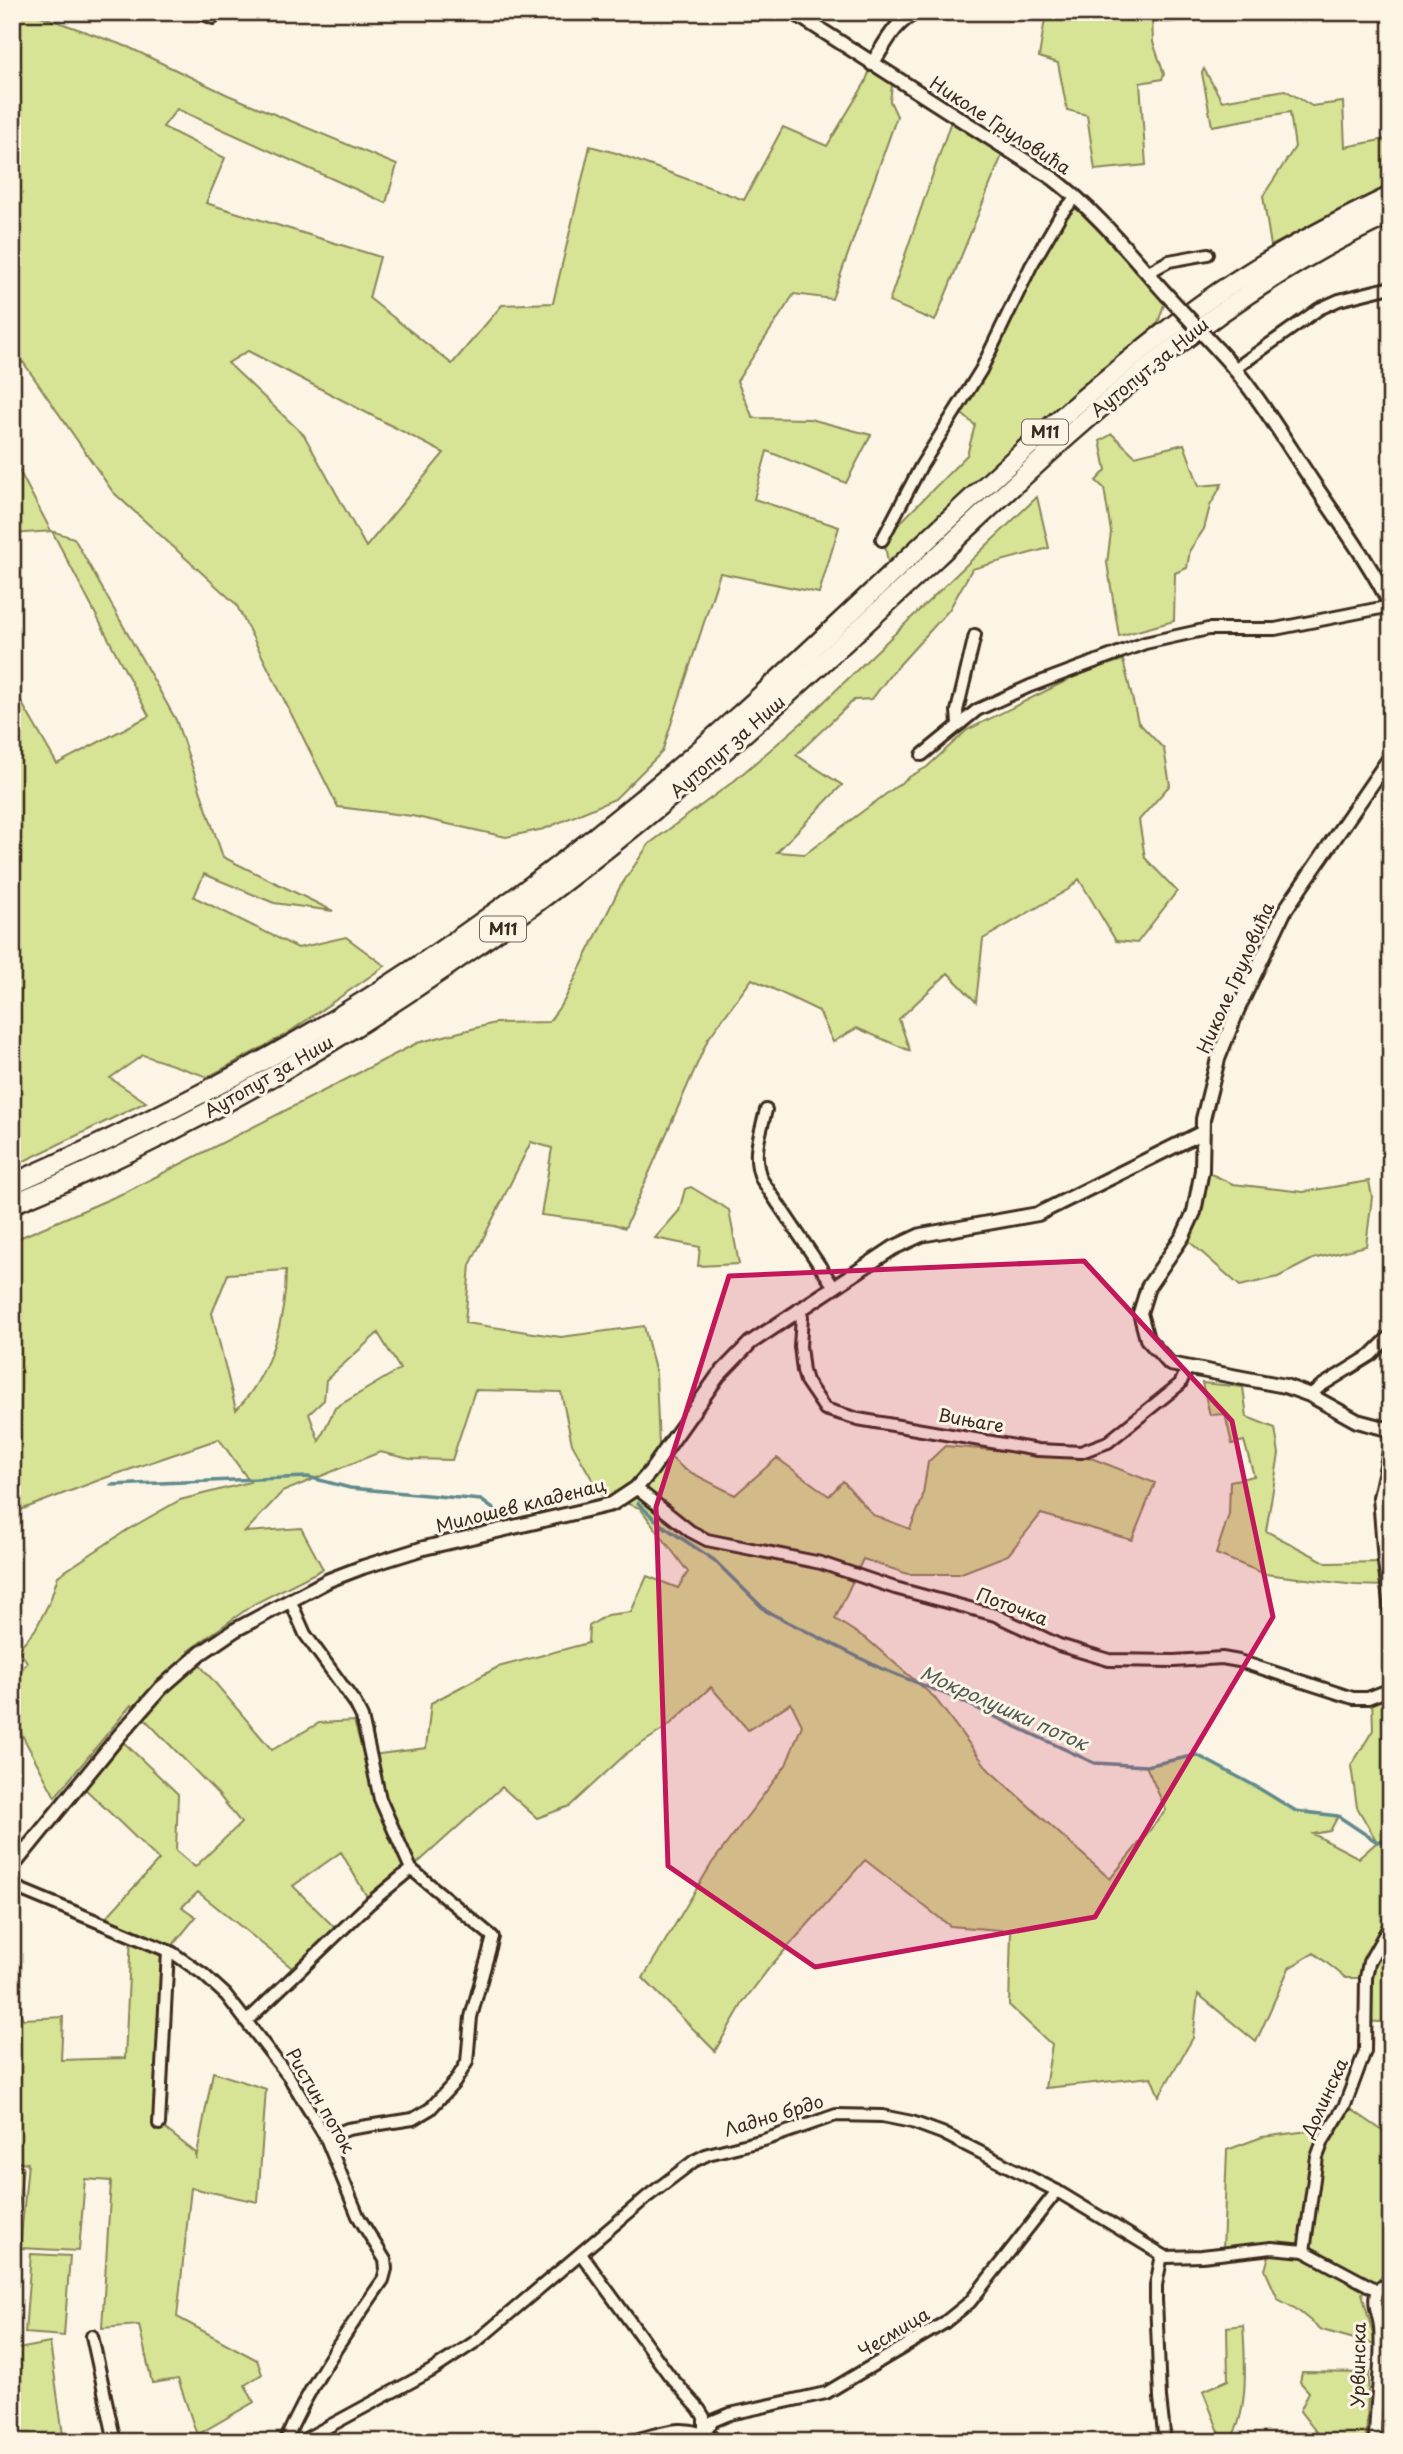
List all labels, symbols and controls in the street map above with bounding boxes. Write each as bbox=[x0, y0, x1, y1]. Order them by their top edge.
street label: Николе Груловића bbox=[925, 69, 1077, 181]
street label: Аутопут за Ниш bbox=[1084, 311, 1214, 423]
road number: M11 bbox=[1022, 420, 1068, 444]
street label: Аутопут за Ниш bbox=[663, 688, 791, 804]
street label: Николе Груловића bbox=[1189, 897, 1280, 1057]
road number: M11 bbox=[480, 917, 526, 942]
street label: Аутопут за Ниш bbox=[199, 1028, 338, 1124]
street label: Вињаге bbox=[936, 1400, 1006, 1439]
street label: Милошев кладенац bbox=[433, 1470, 609, 1539]
street label: Поточка bbox=[973, 1580, 1053, 1632]
water label: Мокролушки поток bbox=[916, 1658, 1094, 1757]
street label: Ристин поток bbox=[280, 2043, 362, 2158]
street label: Долинска bbox=[1293, 2052, 1354, 2142]
street label: Ладно брдо bbox=[720, 2087, 827, 2143]
street label: Чесмица bbox=[853, 2300, 935, 2364]
street label: Урвинска bbox=[1343, 2321, 1372, 2408]

